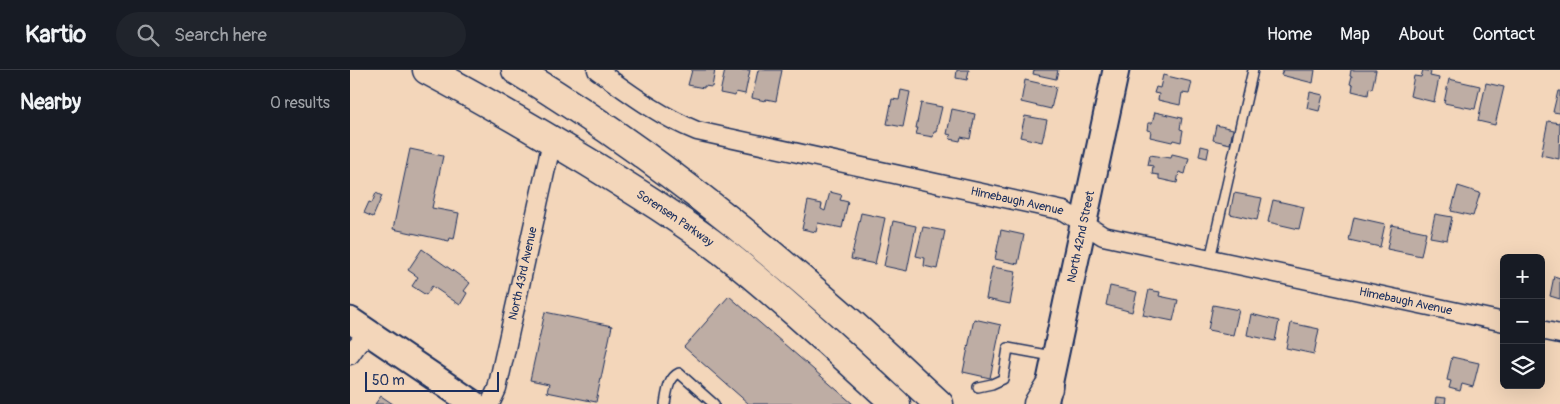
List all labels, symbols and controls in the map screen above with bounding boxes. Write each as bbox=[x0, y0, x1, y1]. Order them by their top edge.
search box bbox=[116, 12, 466, 57]
text: Kartio bbox=[25, 20, 86, 49]
icon: search bbox=[134, 21, 162, 49]
text: Search here bbox=[174, 23, 267, 47]
text: Home bbox=[1267, 23, 1312, 46]
text: Map bbox=[1340, 23, 1370, 46]
text: About bbox=[1398, 23, 1444, 46]
text: Contact bbox=[1472, 23, 1535, 46]
text: Nearby bbox=[20, 89, 81, 116]
text: 0 results bbox=[270, 93, 330, 113]
street label: Himebaugh Avenue bbox=[969, 183, 1065, 218]
street label: Sorensen Parkway bbox=[634, 187, 717, 250]
street label: North 42nd Street bbox=[1063, 189, 1098, 284]
street label: North 43rd Avenue bbox=[505, 225, 540, 321]
map controls bbox=[1500, 254, 1545, 389]
button: + bbox=[1500, 254, 1545, 299]
street label: Himebaugh Avenue bbox=[1358, 284, 1454, 318]
button: − bbox=[1500, 299, 1545, 344]
button: layers bbox=[1500, 344, 1545, 389]
scale bar bbox=[365, 369, 499, 392]
text: 50 m bbox=[372, 372, 405, 389]

